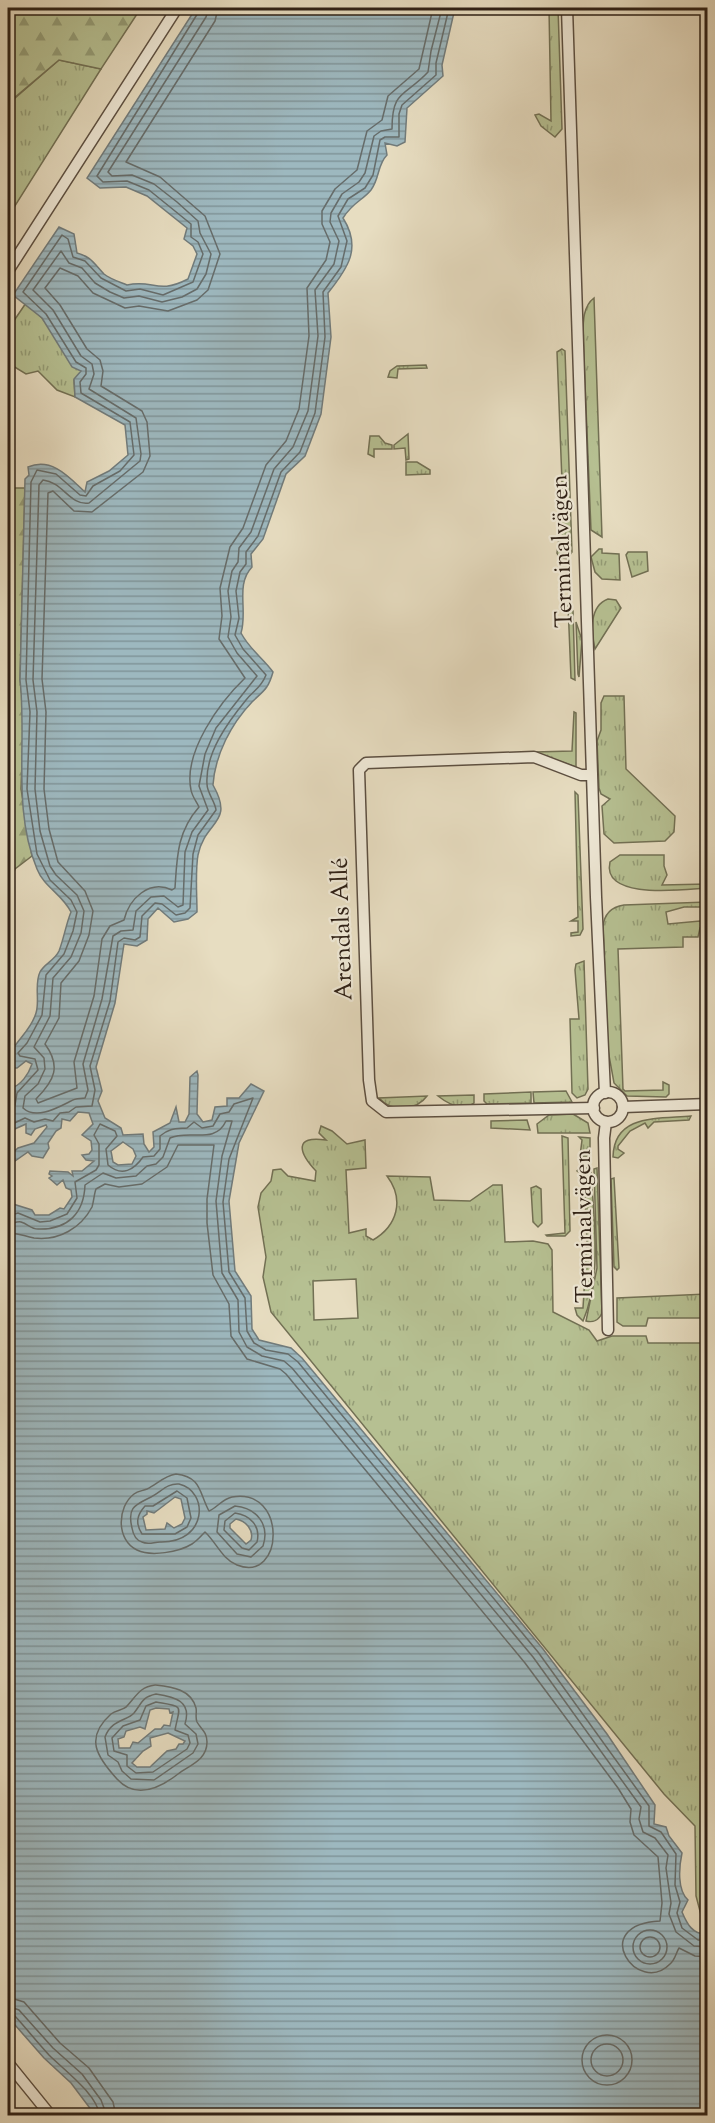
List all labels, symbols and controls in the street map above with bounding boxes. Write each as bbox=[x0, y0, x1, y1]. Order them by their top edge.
street label: Terminalvägen bbox=[543, 474, 583, 628]
street label: Arendals Allé bbox=[324, 857, 362, 1001]
street label: Terminalvägen bbox=[567, 1149, 603, 1303]

